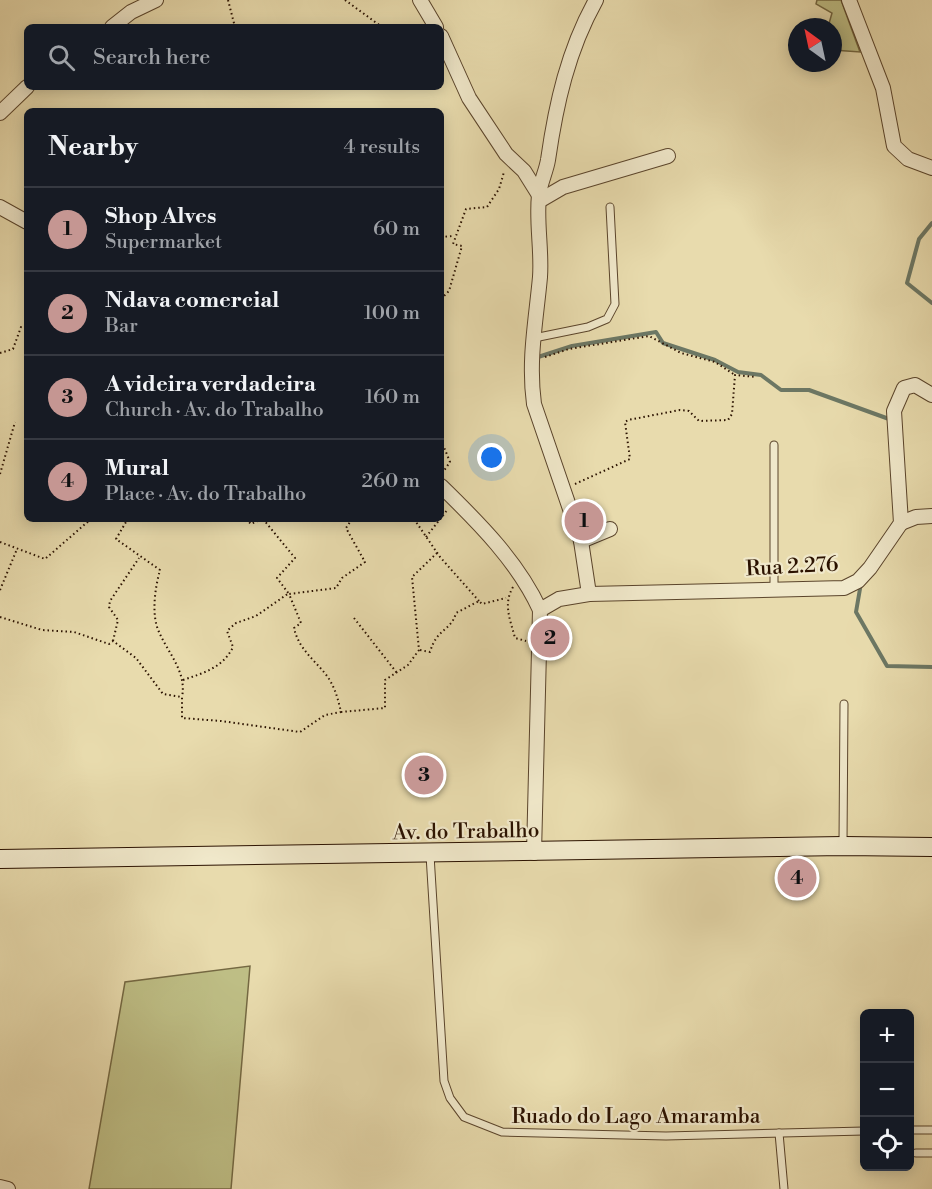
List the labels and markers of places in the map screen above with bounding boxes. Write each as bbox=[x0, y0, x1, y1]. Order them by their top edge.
pin: 1 bbox=[564, 498, 604, 544]
pin: 2 bbox=[530, 616, 570, 660]
pin: 3 bbox=[404, 752, 444, 798]
pin: 4 bbox=[778, 856, 816, 900]

